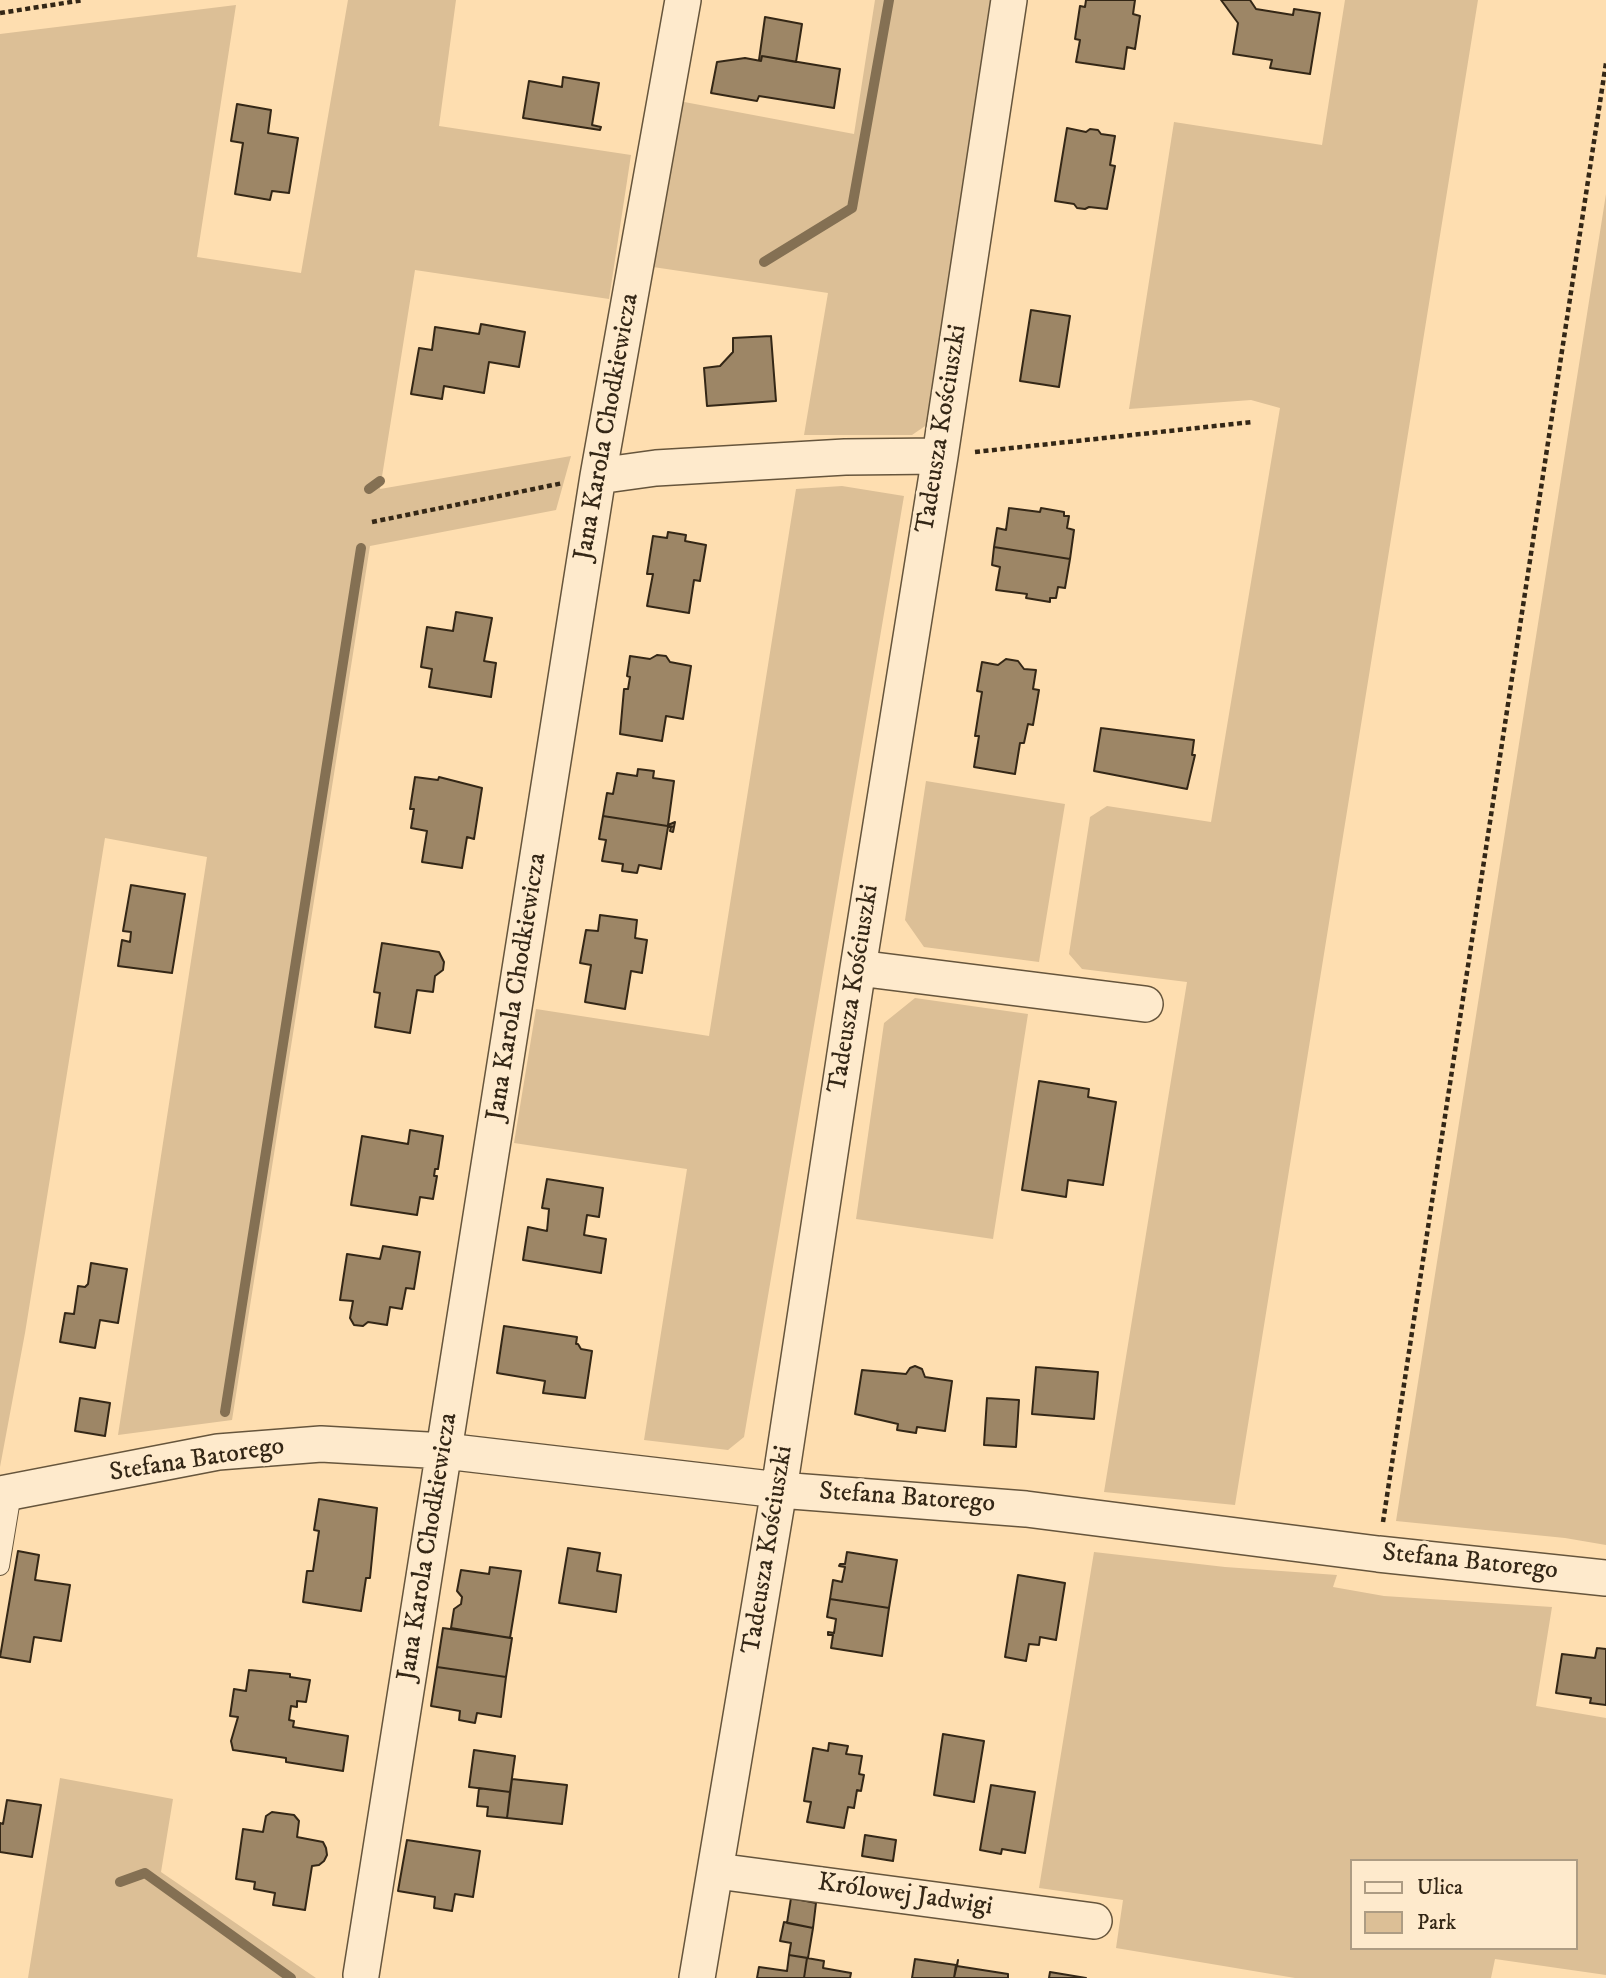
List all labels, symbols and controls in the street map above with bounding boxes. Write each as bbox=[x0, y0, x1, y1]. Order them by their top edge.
street label: Jana Karola Chodkiewicza bbox=[569, 291, 647, 563]
street label: Tadeusza Kościuszki bbox=[911, 323, 975, 535]
street label: Jana Karola Chodkiewicza bbox=[481, 851, 555, 1123]
street label: Tadeusza Kościuszki bbox=[823, 883, 887, 1095]
street label: Jana Karola Chodkiewicza bbox=[392, 1411, 466, 1683]
street label: Stefana Batorego bbox=[107, 1432, 287, 1490]
street label: Tadeusza Kościuszki bbox=[737, 1444, 801, 1656]
street label: Stefana Batorego bbox=[818, 1477, 996, 1521]
street label: Stefana Batorego bbox=[1381, 1538, 1559, 1588]
legend bbox=[1350, 1859, 1578, 1950]
street label: Królowej Jadwigi bbox=[815, 1868, 995, 1924]
text: Ulica bbox=[1417, 1875, 1463, 1901]
text: Park bbox=[1417, 1910, 1456, 1936]

